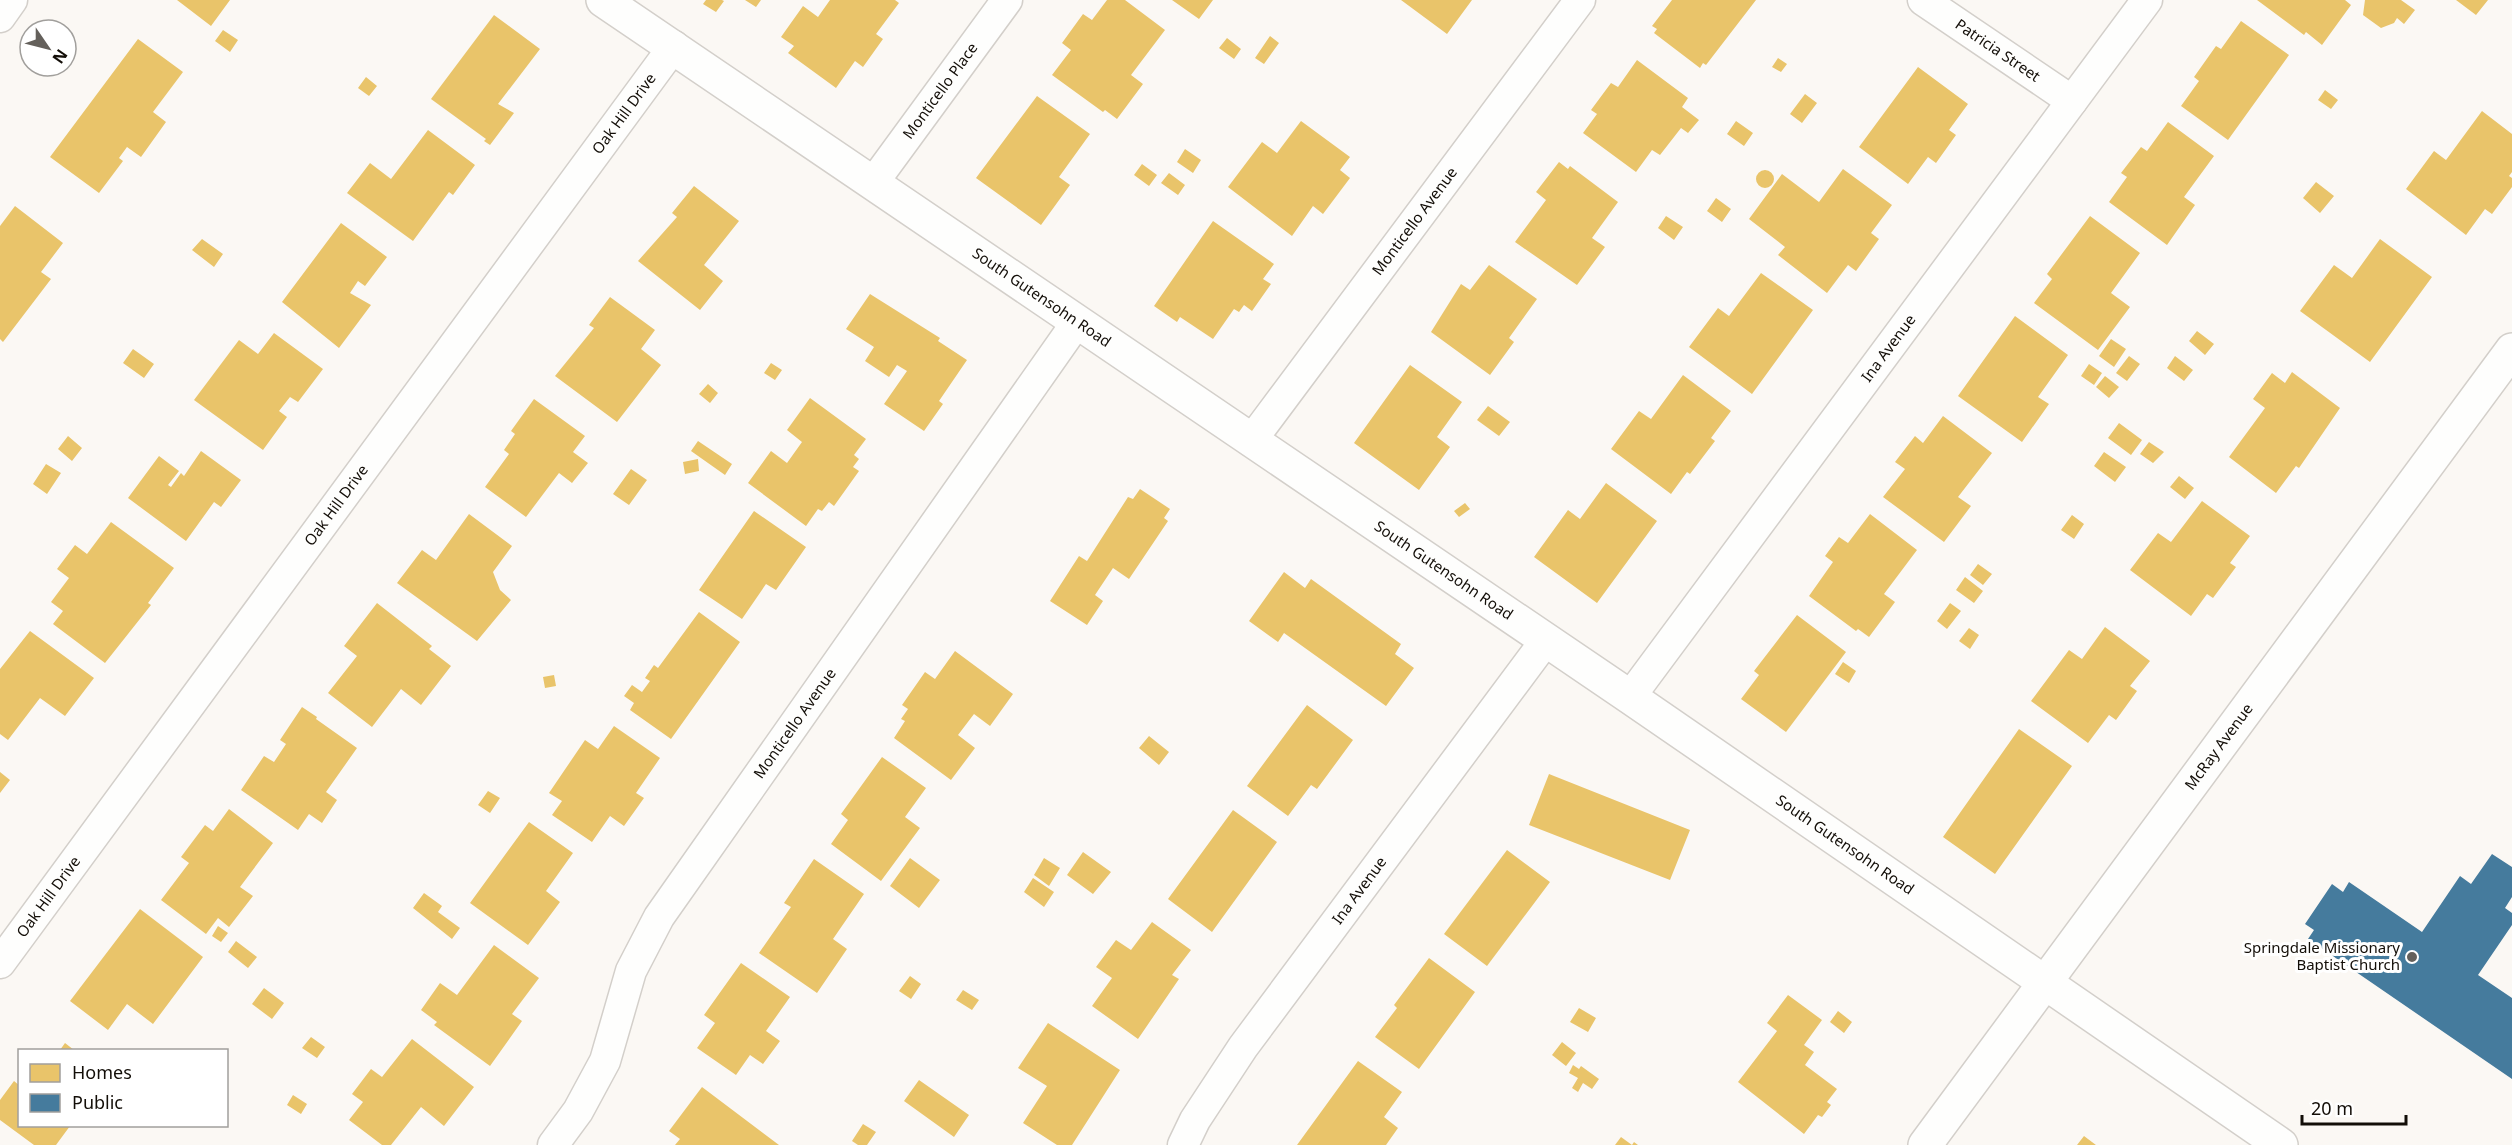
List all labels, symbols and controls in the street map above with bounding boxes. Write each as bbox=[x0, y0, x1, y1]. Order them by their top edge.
street label: Patricia Street bbox=[1952, 14, 2045, 86]
north arrow bbox=[18, 18, 78, 78]
street label: Monticello Place bbox=[898, 38, 981, 143]
text: N bbox=[48, 45, 73, 68]
street label: Oak Hill Drive bbox=[587, 69, 660, 158]
street label: Monticello Avenue bbox=[1367, 163, 1461, 279]
street label: South Gutensohn Road bbox=[969, 243, 1115, 351]
street label: Ina Avenue bbox=[1856, 310, 1919, 386]
street label: Oak Hill Drive bbox=[299, 460, 372, 549]
street label: South Gutensohn Road bbox=[1371, 516, 1517, 624]
street label: Monticello Avenue bbox=[748, 664, 840, 782]
street label: McRay Avenue bbox=[2180, 699, 2257, 794]
street label: South Gutensohn Road bbox=[1772, 789, 1918, 899]
street label: Oak Hill Drive bbox=[11, 852, 84, 941]
street label: Ina Avenue bbox=[1327, 852, 1390, 928]
place label: Springdale Missionary Baptist Church bbox=[2244, 937, 2400, 974]
marker: Springdale Missionary Baptist Church bbox=[2405, 950, 2419, 964]
legend bbox=[18, 1049, 228, 1127]
text: Homes bbox=[72, 1060, 132, 1084]
scale bar bbox=[2302, 1088, 2406, 1126]
text: Public bbox=[72, 1090, 123, 1114]
text: 20 m bbox=[2311, 1096, 2353, 1120]

